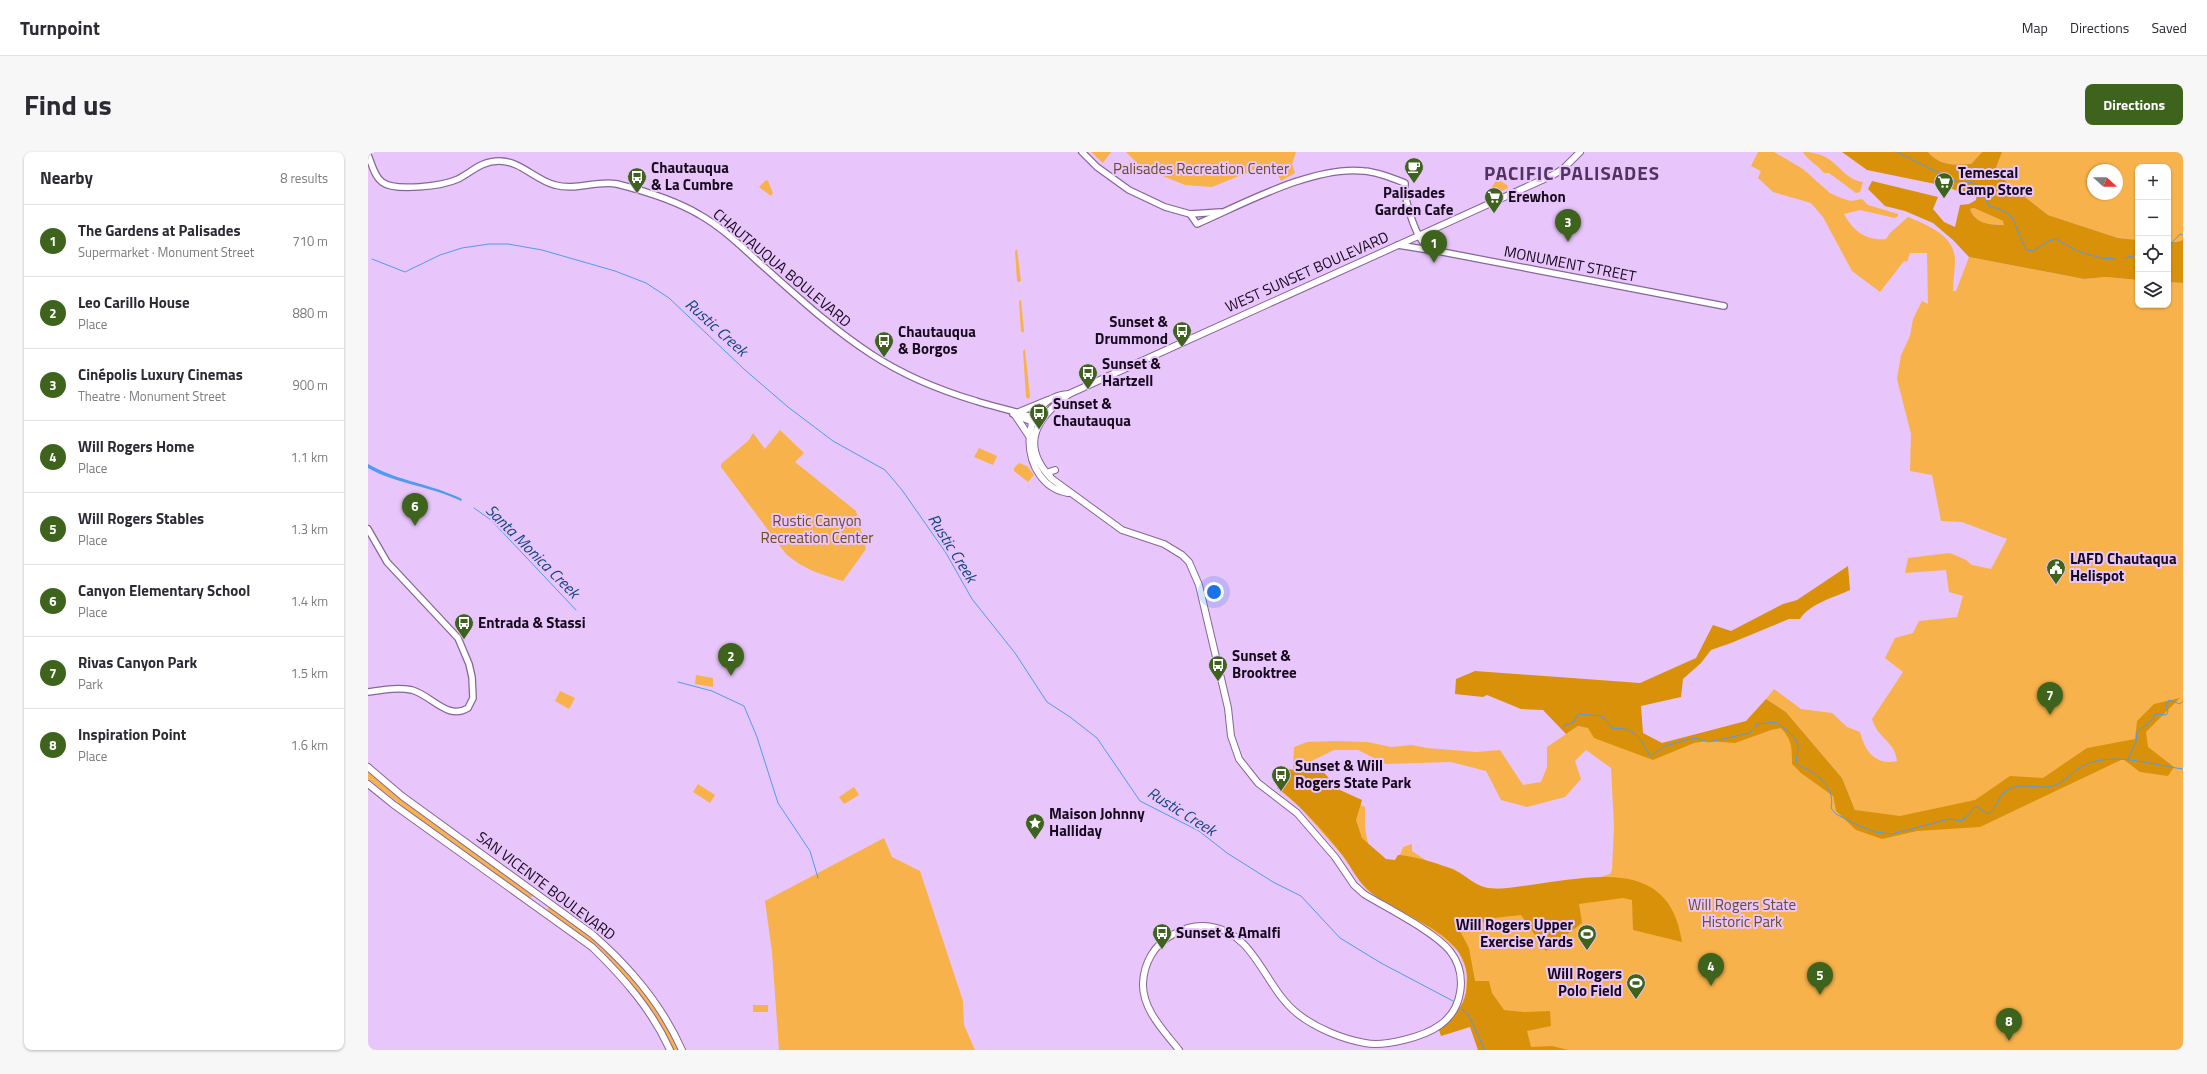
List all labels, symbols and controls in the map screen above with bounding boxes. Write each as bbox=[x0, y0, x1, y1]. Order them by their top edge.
text: Turnpoint bbox=[20, 13, 100, 42]
text: Map bbox=[2022, 17, 2048, 38]
text: Directions bbox=[2070, 17, 2129, 38]
text: Saved bbox=[2151, 17, 2187, 38]
text: Find us bbox=[24, 83, 112, 126]
button: Directions bbox=[2085, 84, 2183, 125]
place label: Chautauqua & La Cumbre bbox=[651, 156, 734, 196]
cafe icon: Palisades Garden Cafe bbox=[1403, 156, 1425, 184]
park label: Palisades Recreation Center bbox=[1113, 157, 1289, 180]
district label: PACIFIC PALISADES bbox=[1484, 158, 1660, 187]
place label: Temescal Camp Store bbox=[1958, 161, 2033, 201]
north arrow bbox=[2087, 164, 2123, 200]
map controls bbox=[2135, 164, 2171, 308]
button: + bbox=[2135, 164, 2171, 200]
text: Nearby bbox=[40, 165, 93, 191]
bus stop icon: Chautauqua & La Cumbre bbox=[626, 166, 648, 194]
text: 8 results bbox=[280, 168, 328, 188]
supermarket icon: Temescal Camp Store bbox=[1933, 171, 1955, 199]
place label: Palisades Garden Cafe bbox=[1375, 181, 1454, 221]
place label: Erewhon bbox=[1508, 185, 1566, 208]
supermarket icon: Erewhon bbox=[1483, 186, 1505, 214]
button: − bbox=[2135, 200, 2171, 236]
street label: CHAUTAUQUA BOULEVARD bbox=[708, 203, 857, 333]
pin: 3 bbox=[1555, 209, 1581, 242]
text: The Gardens at Palisades bbox=[78, 219, 241, 242]
street label: WEST SUNSET BOULEVARD bbox=[1221, 225, 1392, 318]
pin: 1 bbox=[1421, 230, 1447, 263]
text: 1 bbox=[49, 231, 57, 251]
text: 710 m bbox=[292, 231, 328, 251]
button: locate bbox=[2135, 236, 2171, 272]
street label: MONUMENT STREET bbox=[1502, 239, 1638, 288]
text: Supermarket · Monument Street bbox=[78, 242, 254, 262]
button: layers bbox=[2135, 272, 2171, 308]
text: Leo Carillo House bbox=[78, 291, 190, 314]
water label: Rustic Creek bbox=[680, 292, 755, 363]
text: 2 bbox=[49, 303, 57, 323]
text: 880 m bbox=[292, 303, 328, 323]
place label: Sunset & Drummond bbox=[1095, 310, 1168, 350]
text: Place bbox=[78, 314, 107, 334]
place label: Chautauqua & Borgos bbox=[898, 320, 976, 360]
bus stop icon: Sunset & Drummond bbox=[1171, 320, 1193, 348]
bus stop icon: Chautauqua & Borgos bbox=[873, 330, 895, 358]
place label: Sunset & Hartzell bbox=[1102, 352, 1161, 392]
bus stop icon: Sunset & Hartzell bbox=[1077, 362, 1099, 390]
text: Cinépolis Luxury Cinemas bbox=[78, 363, 243, 386]
text: 3 bbox=[49, 375, 57, 395]
text: 900 m bbox=[292, 375, 328, 395]
text: Theatre · Monument Street bbox=[78, 386, 226, 406]
place label: Sunset & Chautauqua bbox=[1053, 392, 1131, 432]
bus stop icon: Sunset & Chautauqua bbox=[1028, 402, 1050, 430]
text: Will Rogers Home bbox=[78, 435, 194, 458]
text: 4 bbox=[49, 447, 57, 467]
text: 1.1 km bbox=[291, 447, 328, 467]
text: Place bbox=[78, 458, 107, 478]
pin: 6 bbox=[402, 493, 428, 526]
water label: Santa Monica Creek bbox=[480, 498, 587, 605]
text: Will Rogers Stables bbox=[78, 507, 204, 530]
park label: Rustic Canyon Recreation Center bbox=[761, 509, 873, 549]
water label: Rustic Creek bbox=[922, 509, 985, 589]
text: 5 bbox=[49, 519, 57, 539]
text: 1.3 km bbox=[291, 519, 328, 539]
text: Place bbox=[78, 530, 107, 550]
place label: LAFD Chautaqua Helispot bbox=[2070, 547, 2177, 587]
public building icon: LAFD Chautaqua Helispot bbox=[2045, 557, 2067, 585]
text: Canyon Elementary School bbox=[78, 579, 250, 602]
your location bbox=[1204, 582, 1224, 602]
text: 6 bbox=[49, 591, 57, 611]
text: 1.4 km bbox=[291, 591, 328, 611]
text: Place bbox=[78, 602, 107, 622]
place label: Entrada & Stassi bbox=[478, 611, 586, 634]
bus stop icon: Entrada & Stassi bbox=[453, 612, 475, 640]
pin: 2 bbox=[718, 643, 744, 676]
place label: Sunset & Brooktree bbox=[1232, 644, 1297, 684]
text: Rivas Canyon Park bbox=[78, 651, 197, 674]
bus stop icon: Sunset & Brooktree bbox=[1207, 654, 1229, 682]
text: 7 bbox=[49, 663, 57, 683]
text: 1.5 km bbox=[291, 663, 328, 683]
text: Park bbox=[78, 674, 103, 694]
pin: 7 bbox=[2037, 682, 2063, 715]
text: Inspiration Point bbox=[78, 723, 186, 746]
text: 8 bbox=[49, 735, 57, 755]
text: 1.6 km bbox=[291, 735, 328, 755]
text: Place bbox=[78, 746, 107, 766]
place label: Sunset & Will Rogers State Park bbox=[1295, 754, 1411, 794]
bus stop icon: Sunset & Will Rogers State Park bbox=[1270, 764, 1292, 792]
water label: Rustic Creek bbox=[1143, 780, 1223, 843]
place label: Maison Johnny Halliday bbox=[1049, 802, 1145, 842]
place icon: Maison Johnny Halliday bbox=[1024, 812, 1046, 840]
street label: SAN VICENTE BOULEVARD bbox=[472, 825, 621, 946]
park label: Will Rogers State Historic Park bbox=[1688, 893, 1796, 933]
place label: Will Rogers Upper Exercise Yards bbox=[1456, 913, 1573, 953]
place label: Sunset & Amalfi bbox=[1176, 921, 1281, 944]
bus stop icon: Sunset & Amalfi bbox=[1151, 922, 1173, 950]
sports icon: Will Rogers Upper Exercise Yards bbox=[1576, 923, 1598, 951]
pin: 4 bbox=[1698, 953, 1724, 986]
place label: Will Rogers Polo Field bbox=[1547, 962, 1622, 1002]
pin: 5 bbox=[1807, 962, 1833, 995]
sports icon: Will Rogers Polo Field bbox=[1625, 972, 1647, 1000]
pin: 8 bbox=[1996, 1008, 2022, 1041]

